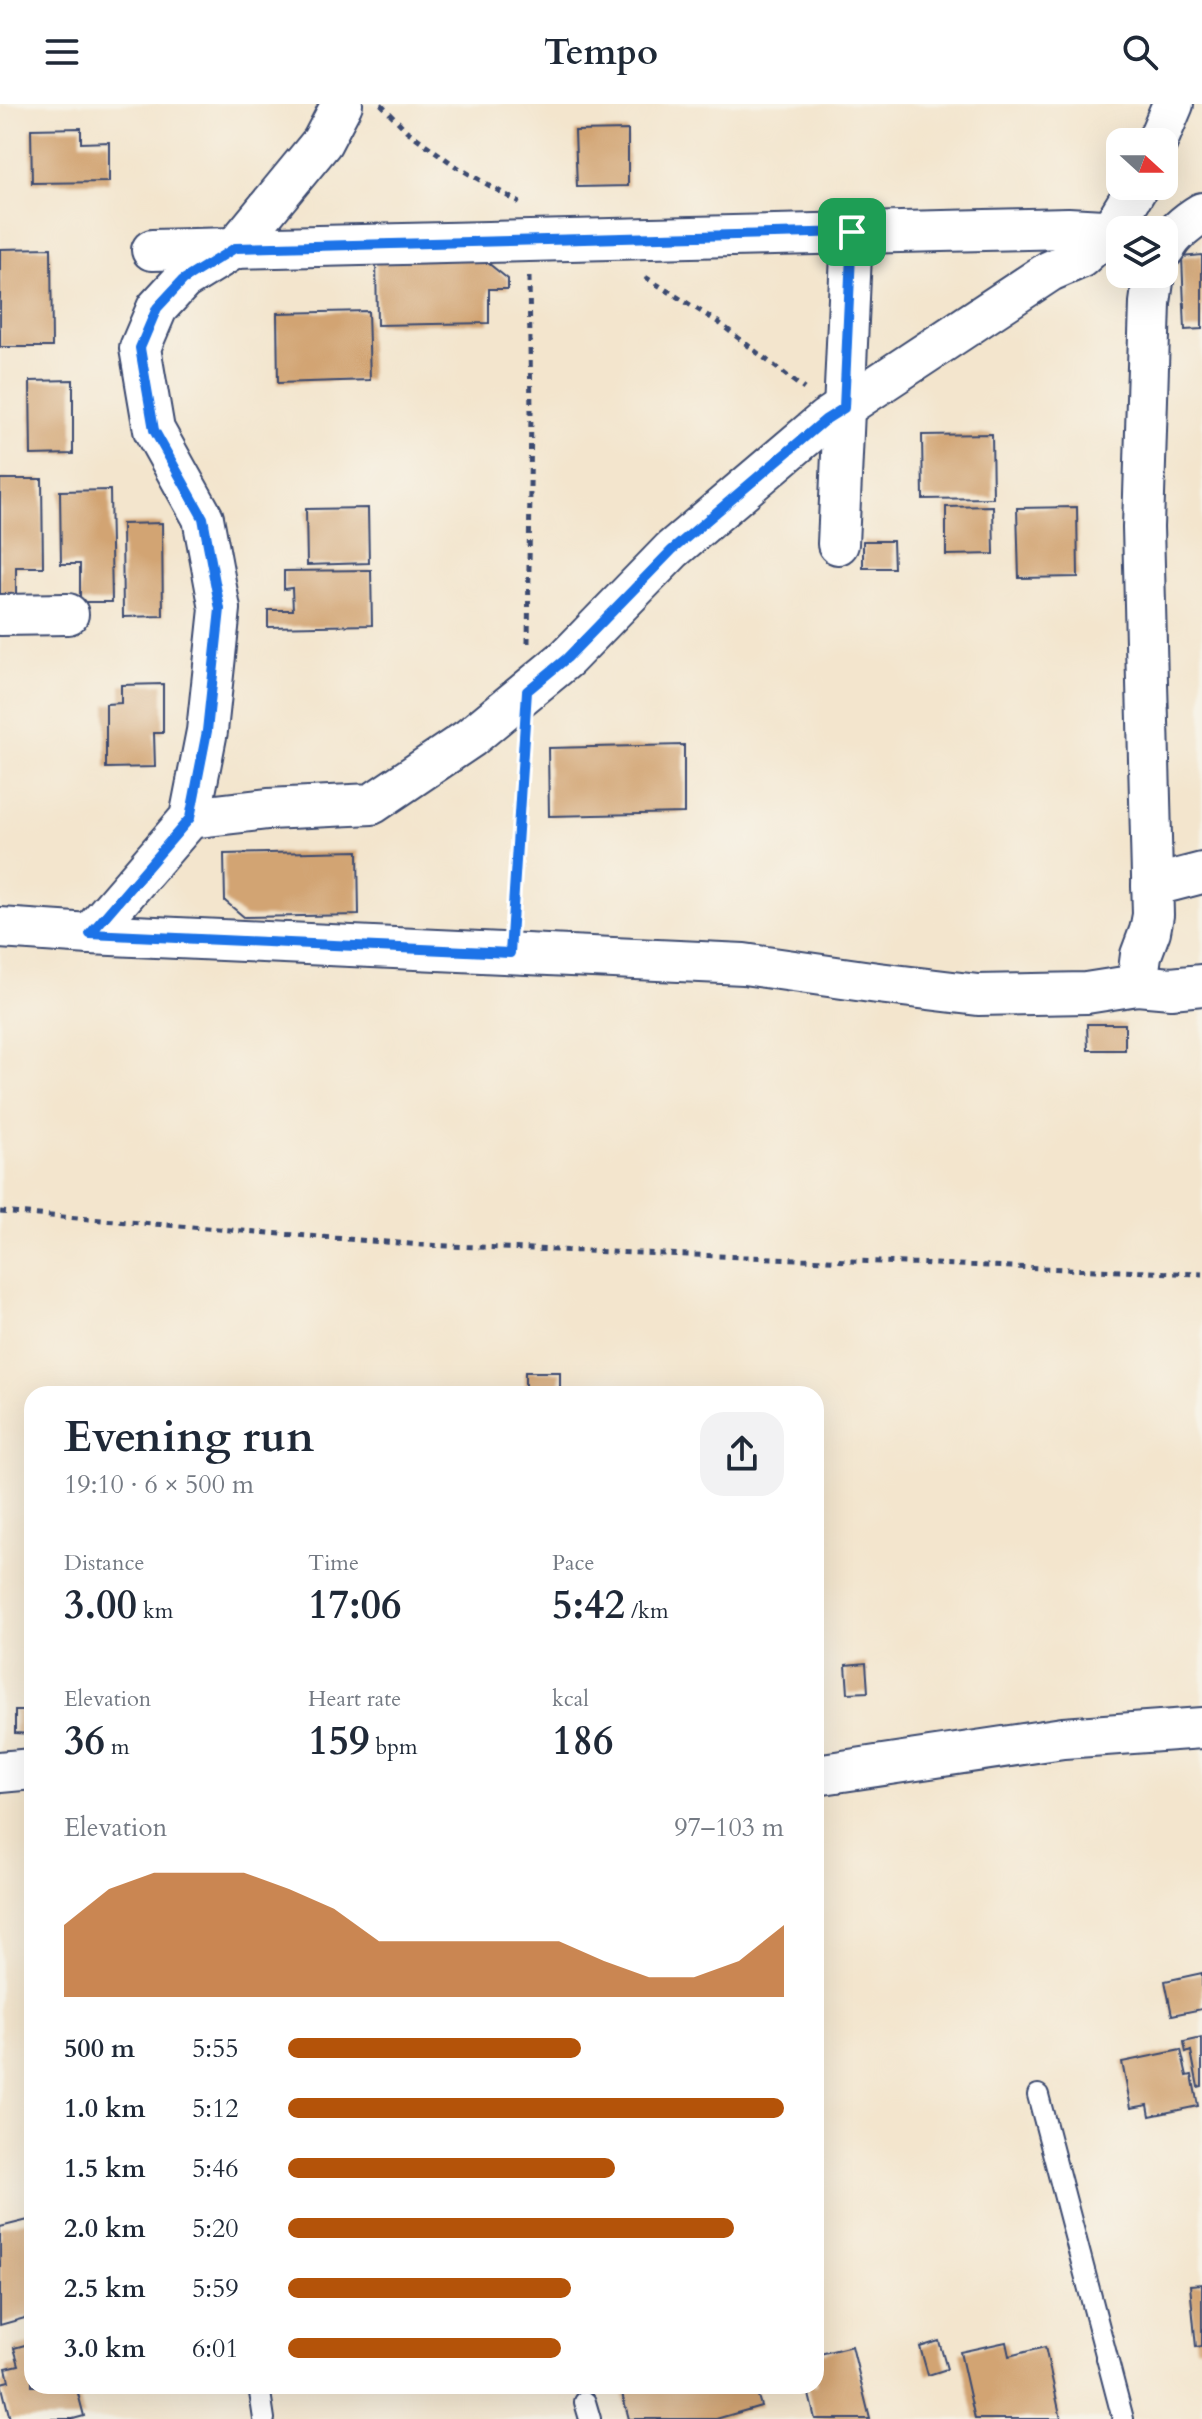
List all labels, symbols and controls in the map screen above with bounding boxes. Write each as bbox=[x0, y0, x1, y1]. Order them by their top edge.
text: Tempo bbox=[544, 28, 658, 77]
icon: menu bbox=[40, 30, 84, 74]
icon: search bbox=[1118, 30, 1162, 74]
north arrow bbox=[1106, 128, 1178, 200]
map controls bbox=[1106, 128, 1178, 288]
pin bbox=[818, 198, 886, 266]
icon: arrive bbox=[830, 210, 874, 254]
button: layers bbox=[1106, 216, 1178, 288]
text: Evening run bbox=[64, 1407, 314, 1467]
button: share bbox=[700, 1412, 784, 1496]
text: 19:10 · 6 × 500 m bbox=[64, 1467, 254, 1502]
text: Distance bbox=[64, 1548, 144, 1578]
text: Time bbox=[308, 1548, 359, 1578]
text: Pace bbox=[552, 1548, 595, 1578]
text: 3.00 bbox=[64, 1578, 137, 1633]
text: 17:06 bbox=[308, 1578, 402, 1633]
text: 5:42 bbox=[552, 1578, 625, 1633]
text: km bbox=[137, 1596, 173, 1626]
text: /km bbox=[625, 1596, 669, 1626]
text: Elevation bbox=[64, 1684, 151, 1714]
text: Heart rate bbox=[308, 1684, 401, 1714]
text: kcal bbox=[552, 1684, 589, 1714]
text: 36 bbox=[64, 1714, 105, 1769]
text: 159 bbox=[308, 1714, 369, 1769]
text: 186 bbox=[552, 1714, 613, 1769]
text: m bbox=[105, 1732, 130, 1762]
text: bpm bbox=[369, 1732, 418, 1762]
text: Elevation bbox=[64, 1810, 167, 1845]
text: 97–103 m bbox=[674, 1810, 784, 1845]
text: 500 m bbox=[64, 2031, 135, 2066]
text: 5:55 bbox=[192, 2031, 239, 2066]
text: 1.0 km bbox=[64, 2091, 145, 2126]
text: 5:12 bbox=[192, 2091, 239, 2126]
text: 1.5 km bbox=[64, 2151, 145, 2186]
text: 5:46 bbox=[192, 2151, 239, 2186]
text: 2.0 km bbox=[64, 2211, 145, 2246]
text: 5:20 bbox=[192, 2211, 239, 2246]
text: 2.5 km bbox=[64, 2271, 145, 2306]
text: 5:59 bbox=[192, 2271, 239, 2306]
text: 3.0 km bbox=[64, 2331, 145, 2366]
text: 6:01 bbox=[192, 2331, 239, 2366]

